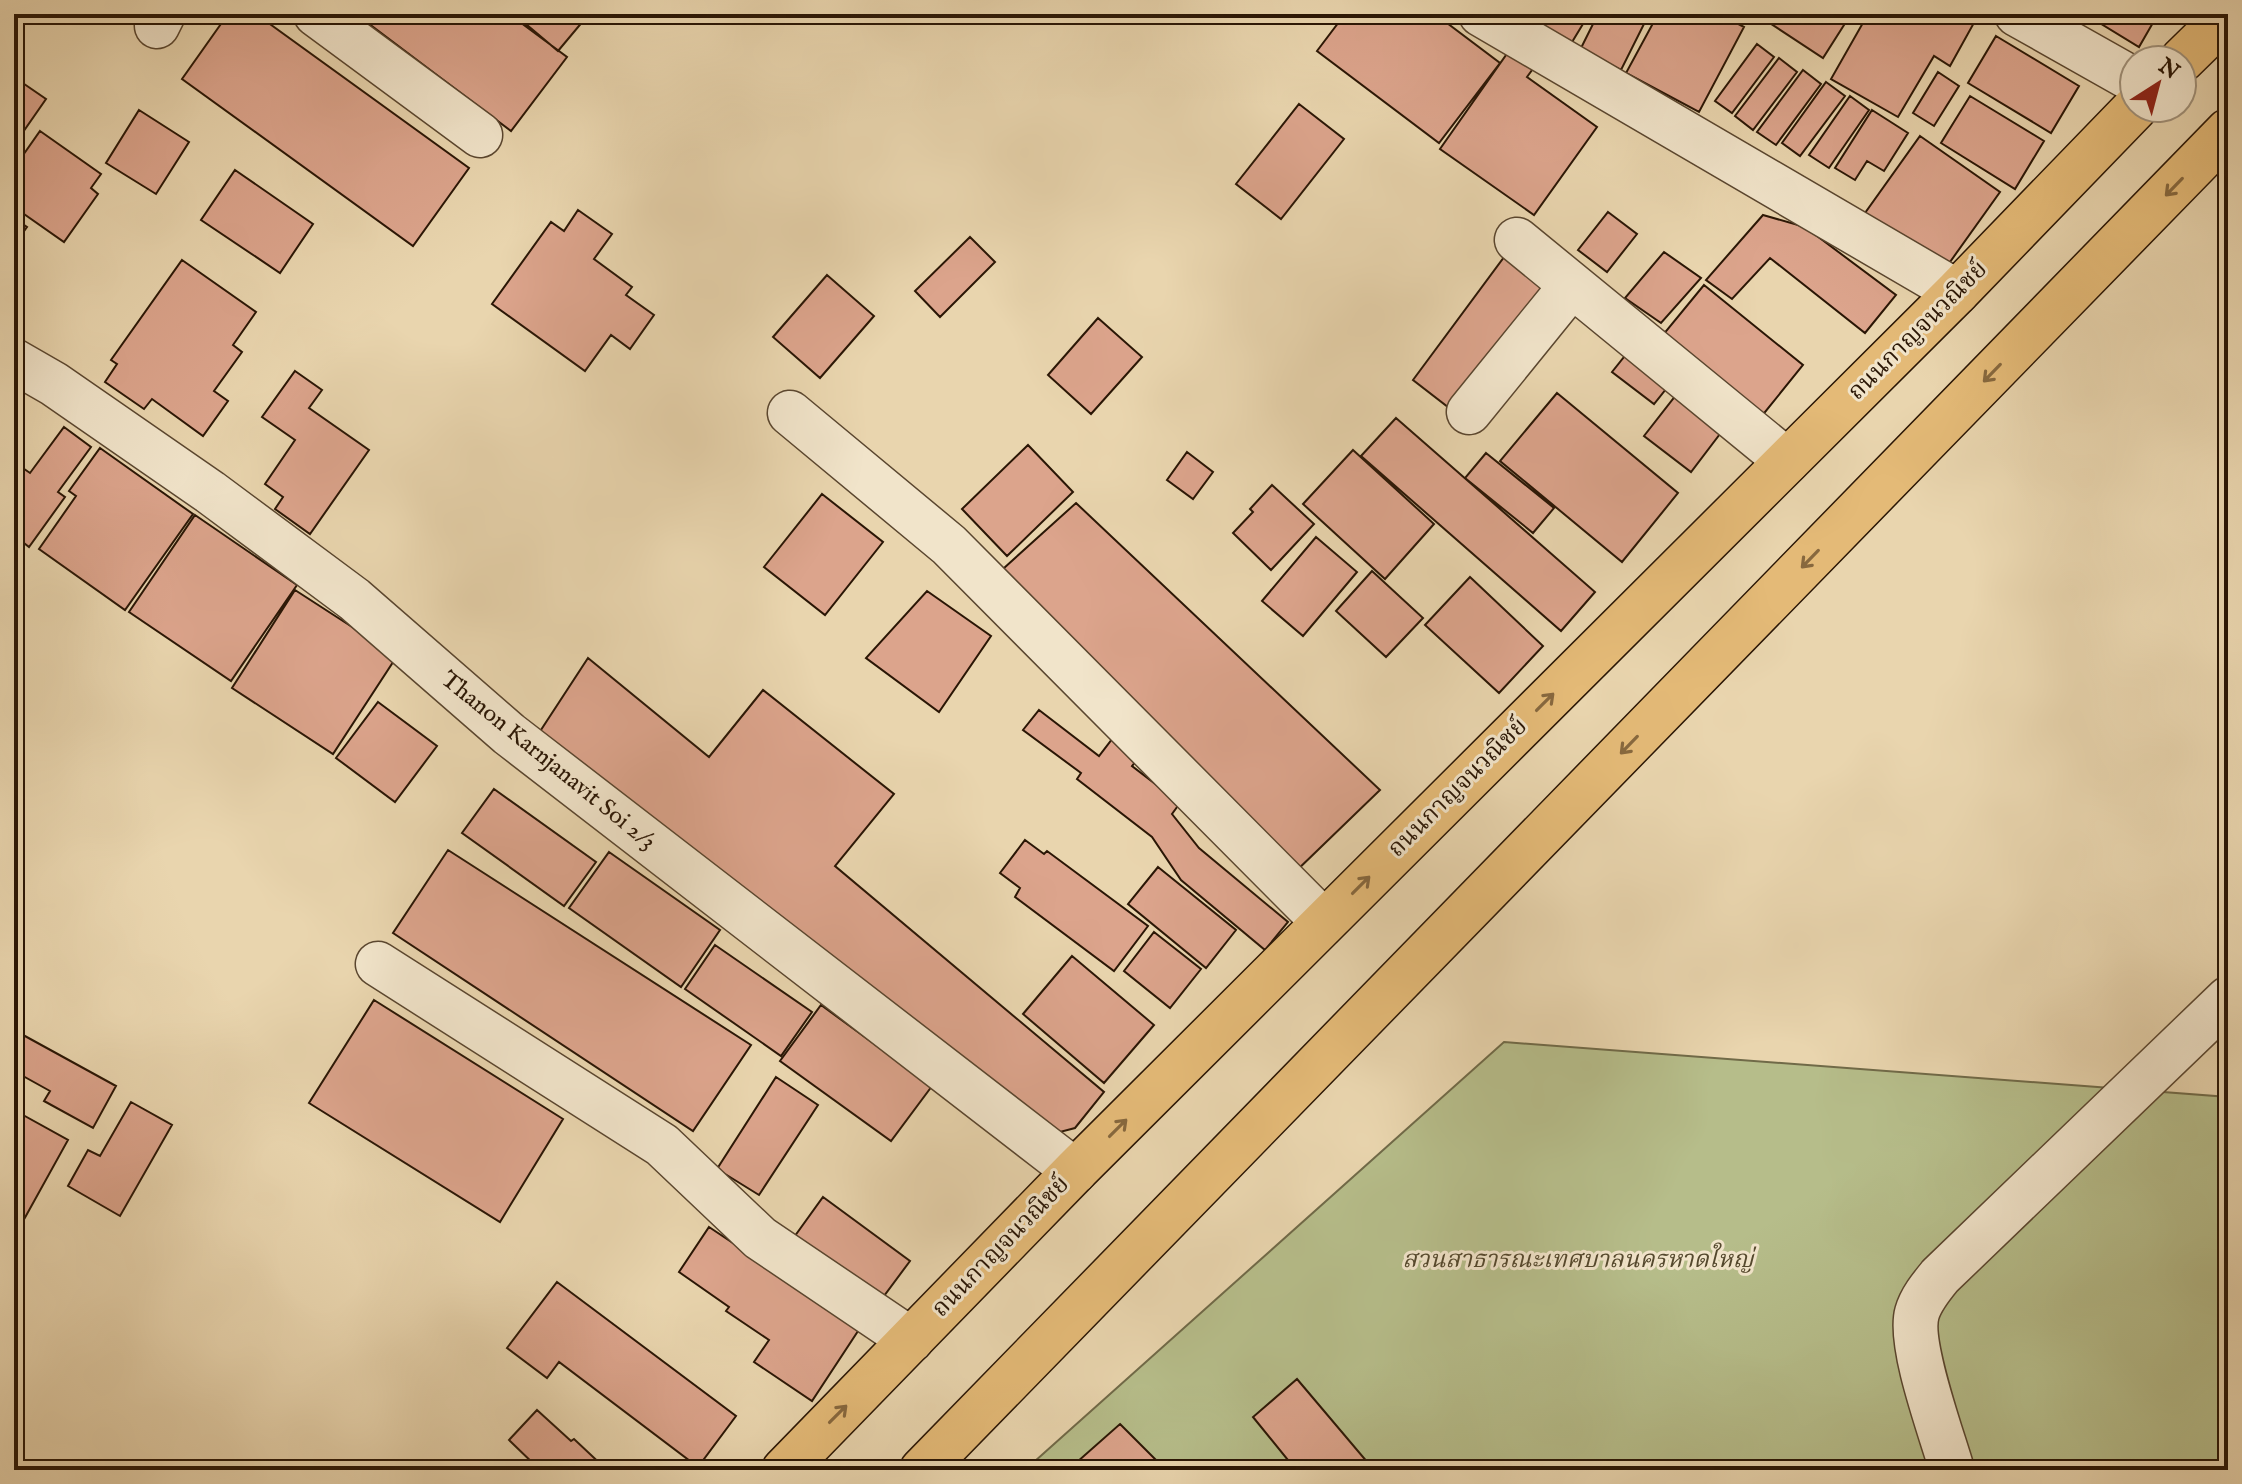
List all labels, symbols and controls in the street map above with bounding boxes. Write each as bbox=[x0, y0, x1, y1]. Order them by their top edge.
north arrow bbox=[2118, 44, 2198, 124]
text: N bbox=[2152, 52, 2185, 86]
one-way arrow bbox=[2164, 177, 2183, 197]
street label: ถนนกาญจนวณิชย์ bbox=[1840, 253, 1994, 407]
one-way arrow bbox=[1983, 363, 2002, 382]
one-way arrow bbox=[1801, 549, 1820, 569]
street label: Thanon Karnjanavit Soi 2/3 bbox=[434, 665, 662, 857]
one-way arrow bbox=[1535, 693, 1554, 712]
street label: ถนนกาญจนวณิชย์ bbox=[1380, 710, 1534, 864]
one-way arrow bbox=[1620, 735, 1639, 754]
one-way arrow bbox=[1351, 876, 1370, 895]
one-way arrow bbox=[1108, 1118, 1127, 1138]
street label: ถนนกาญจนวณิชย์ bbox=[924, 1168, 1076, 1324]
park label: สวนสาธารณะเทศบาลนครหาดใหญ่ bbox=[1403, 1242, 1756, 1276]
one-way arrow bbox=[828, 1405, 847, 1424]

